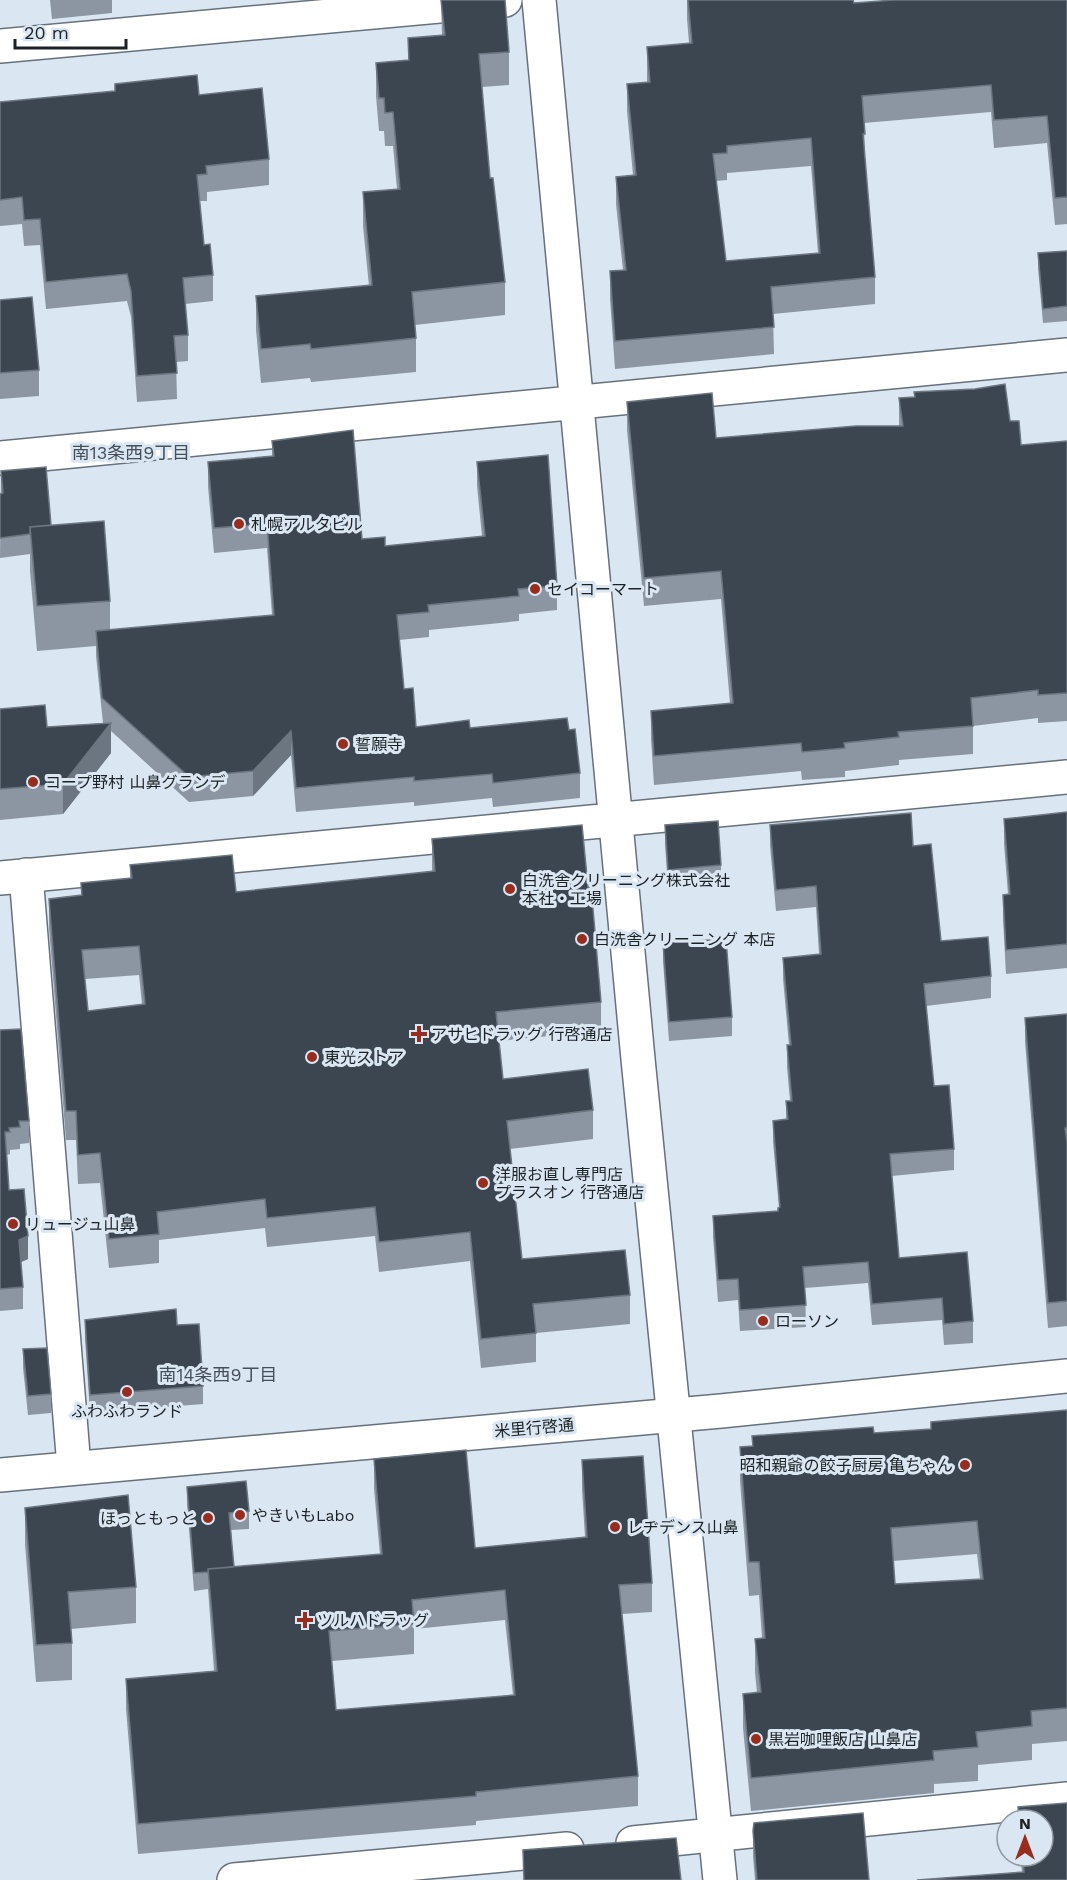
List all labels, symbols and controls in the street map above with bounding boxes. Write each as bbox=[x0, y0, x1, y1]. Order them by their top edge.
scale bar bbox=[15, 12, 126, 50]
text: 20 m bbox=[24, 22, 69, 43]
district label: 南13条西9丁目 bbox=[72, 442, 190, 463]
place label: 札幌アルタビル bbox=[251, 515, 363, 534]
marker: 札幌アルタビル bbox=[232, 517, 246, 531]
place label: セイコーマート bbox=[547, 580, 659, 599]
marker: セイコーマート bbox=[528, 582, 542, 596]
place label: 誓願寺 bbox=[355, 735, 403, 754]
marker: 誓願寺 bbox=[336, 737, 350, 751]
place label: コープ野村 山鼻グランデ bbox=[45, 773, 226, 792]
marker: コープ野村 山鼻グランデ bbox=[26, 775, 40, 789]
place label: 白洗舎クリーニング株式会社 本社・工場 bbox=[522, 871, 730, 908]
marker: 白洗舎クリーニング株式会社 本社・工場 bbox=[503, 882, 517, 896]
place label: 白洗舎クリーニング 本店 bbox=[594, 930, 775, 949]
marker: 白洗舎クリーニング 本店 bbox=[575, 932, 589, 946]
place label: アサヒドラッグ 行啓通店 bbox=[431, 1025, 612, 1044]
marker: アサヒドラッグ 行啓通店 bbox=[412, 1027, 426, 1041]
place label: 東光ストア bbox=[324, 1048, 404, 1067]
marker: 東光ストア bbox=[305, 1050, 319, 1064]
place label: 洋服お直し専門店 プラスオン 行啓通店 bbox=[495, 1165, 644, 1202]
marker: 洋服お直し専門店 プラスオン 行啓通店 bbox=[476, 1176, 490, 1190]
place label: リュージュ山鼻 bbox=[25, 1215, 136, 1234]
marker: リュージュ山鼻 bbox=[6, 1217, 20, 1231]
place label: ローソン bbox=[775, 1312, 839, 1331]
marker: ローソン bbox=[756, 1314, 770, 1328]
district label: 南14条西9丁目 bbox=[158, 1364, 278, 1385]
marker: ふわふわランド bbox=[120, 1385, 134, 1399]
place label: ふわふわランド bbox=[71, 1402, 183, 1421]
street label: 米里行啓通 bbox=[493, 1415, 575, 1441]
place label: 昭和親爺の餃子厨房 亀ちゃん bbox=[740, 1456, 953, 1475]
marker: 昭和親爺の餃子厨房 亀ちゃん bbox=[958, 1458, 972, 1472]
place label: やきいもLabo bbox=[252, 1506, 354, 1525]
marker: やきいもLabo bbox=[233, 1508, 247, 1522]
place label: ほっともっと bbox=[100, 1509, 196, 1528]
marker: ほっともっと bbox=[201, 1511, 215, 1525]
place label: レヂデンス山鼻 bbox=[627, 1518, 739, 1537]
marker: レヂデンス山鼻 bbox=[608, 1520, 622, 1534]
place label: ツルハドラッグ bbox=[317, 1611, 429, 1630]
marker: ツルハドラッグ bbox=[298, 1613, 312, 1627]
place label: 黒岩咖哩飯店 山鼻店 bbox=[768, 1730, 917, 1749]
marker: 黒岩咖哩飯店 山鼻店 bbox=[749, 1732, 763, 1746]
north arrow bbox=[995, 1808, 1055, 1868]
text: N bbox=[1019, 1814, 1031, 1833]

